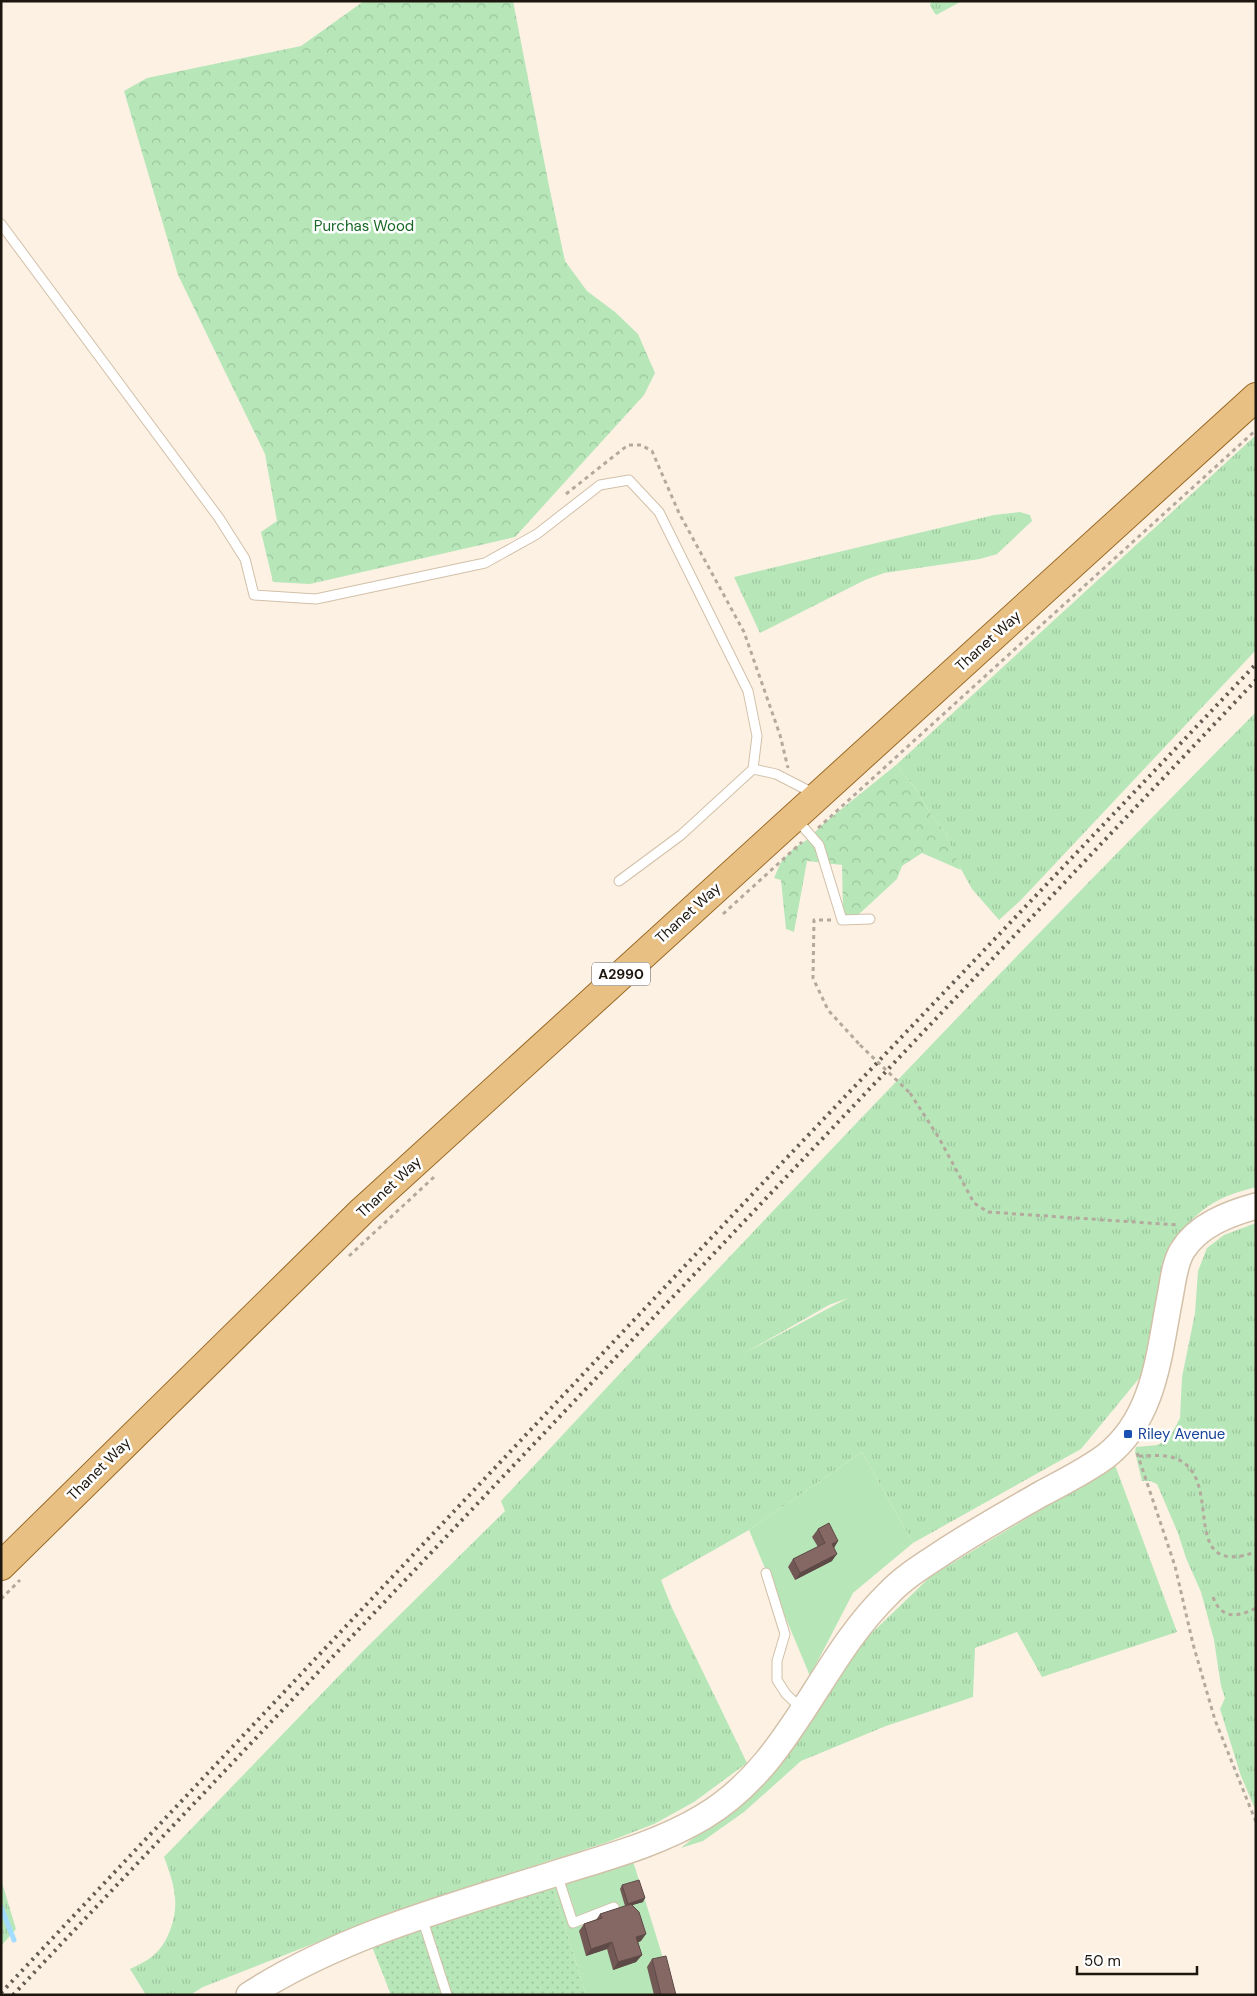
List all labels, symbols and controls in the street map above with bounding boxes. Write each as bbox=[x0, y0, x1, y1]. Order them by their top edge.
park label: Purchas Wood bbox=[314, 216, 414, 236]
street label: Thanet Way bbox=[951, 606, 1026, 676]
street label: Thanet Way bbox=[651, 878, 726, 948]
road number: A2990 bbox=[592, 962, 650, 986]
street label: Thanet Way bbox=[352, 1151, 426, 1222]
place label: Riley Avenue bbox=[1138, 1424, 1225, 1444]
marker: Riley Avenue bbox=[1122, 1428, 1134, 1440]
street label: Thanet Way bbox=[63, 1432, 136, 1505]
scale bar bbox=[1077, 1944, 1197, 1976]
text: 50 m bbox=[1084, 1951, 1121, 1971]

